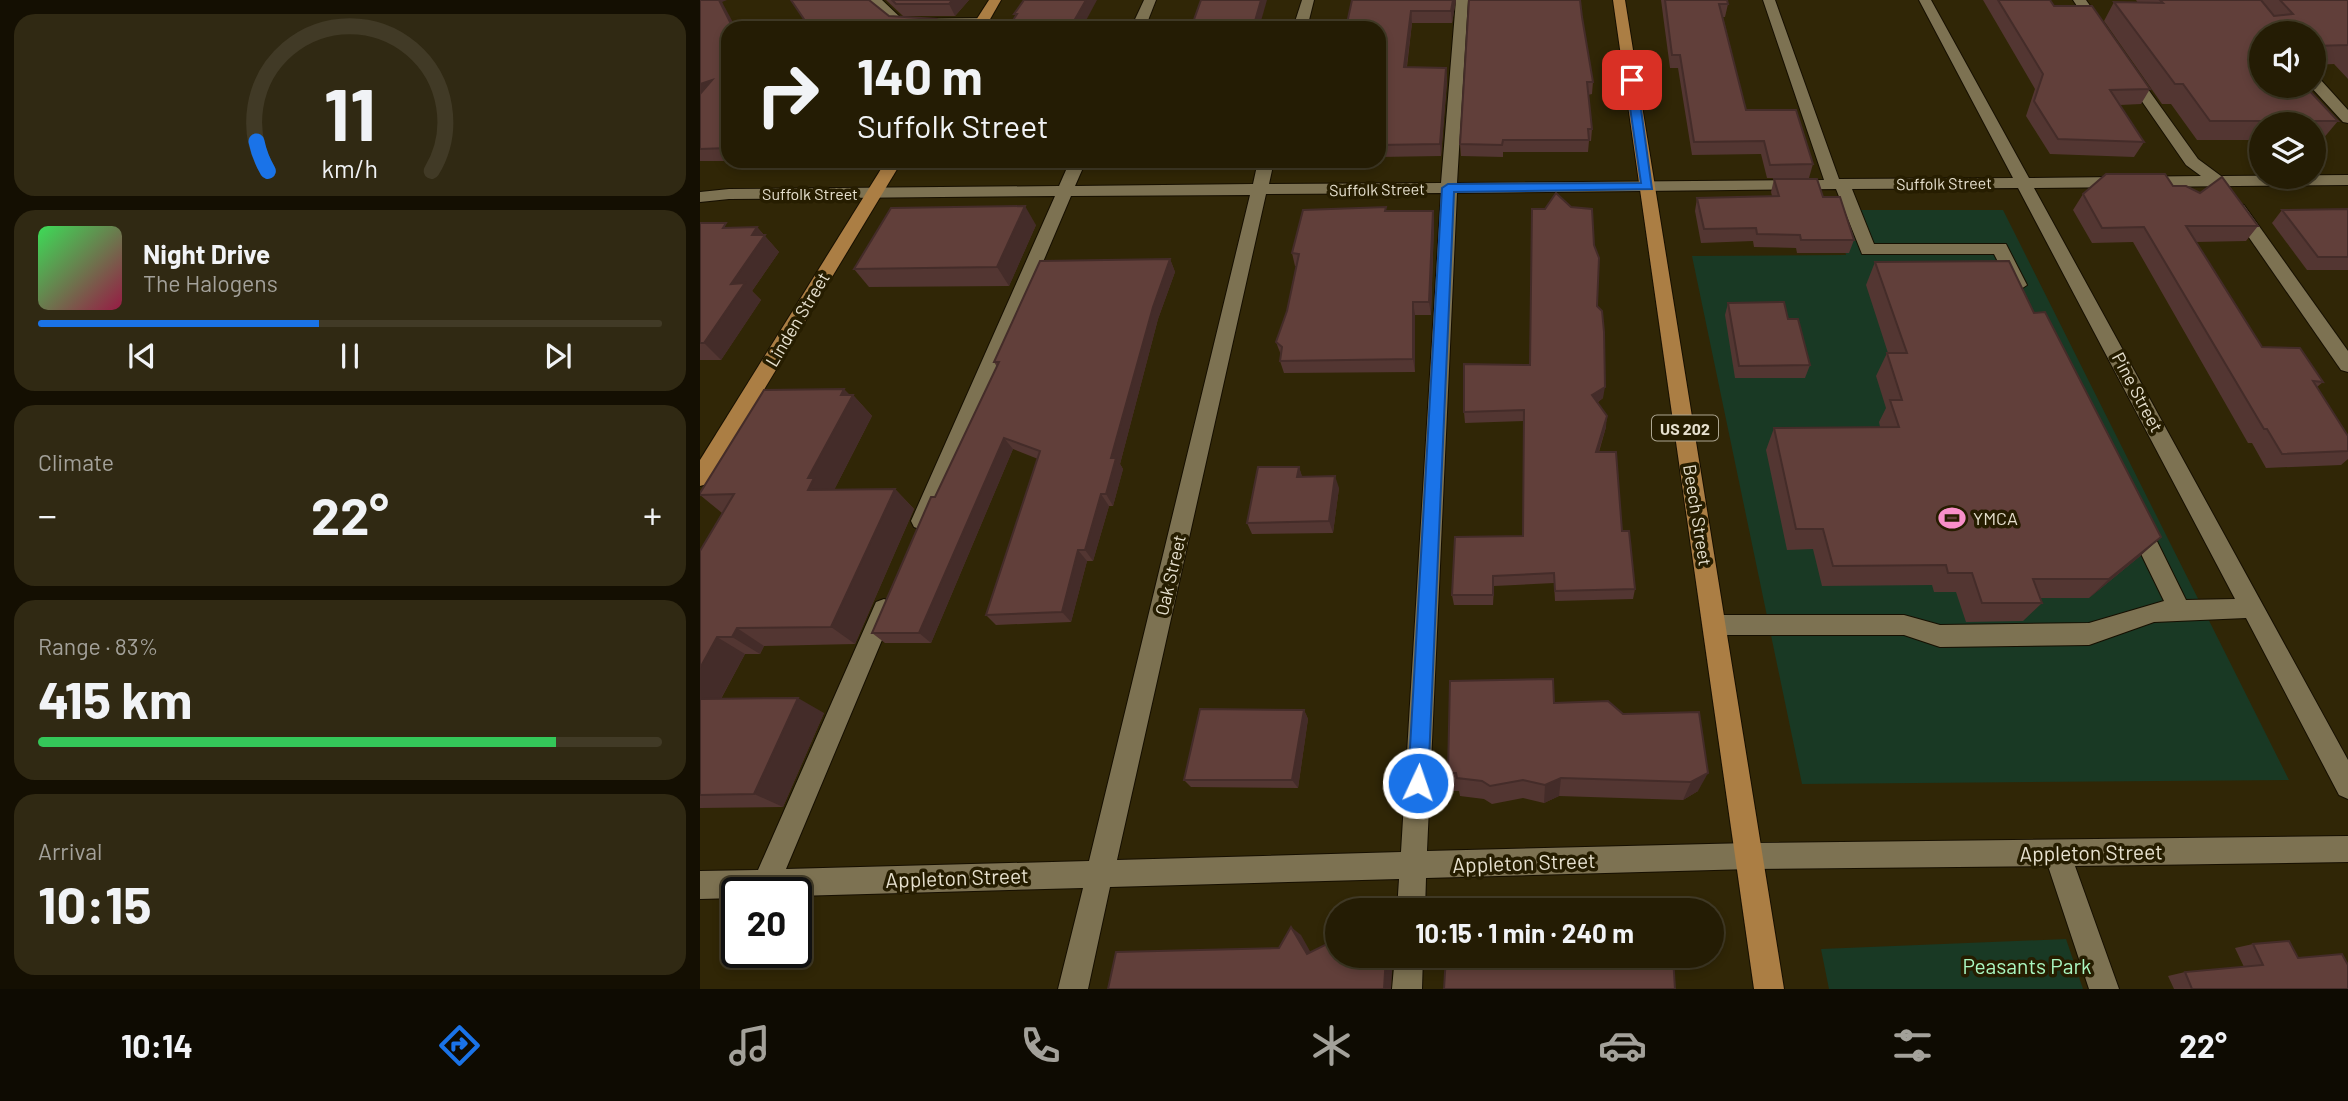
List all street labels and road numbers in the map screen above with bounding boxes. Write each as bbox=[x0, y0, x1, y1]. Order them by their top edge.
street label: Suffolk Street bbox=[1896, 173, 1992, 193]
street label: Suffolk Street bbox=[1329, 179, 1425, 199]
street label: Suffolk Street bbox=[762, 184, 858, 203]
street label: Linden Street bbox=[760, 268, 834, 370]
street label: Pine Street bbox=[2108, 348, 2168, 436]
road number: US 202 bbox=[1652, 416, 1718, 440]
street label: Beech Street bbox=[1679, 463, 1717, 567]
street label: Oak Street bbox=[1150, 533, 1190, 617]
street label: Appleton Street bbox=[2019, 838, 2163, 866]
street label: Appleton Street bbox=[1452, 847, 1596, 877]
street label: Appleton Street bbox=[885, 862, 1029, 892]

